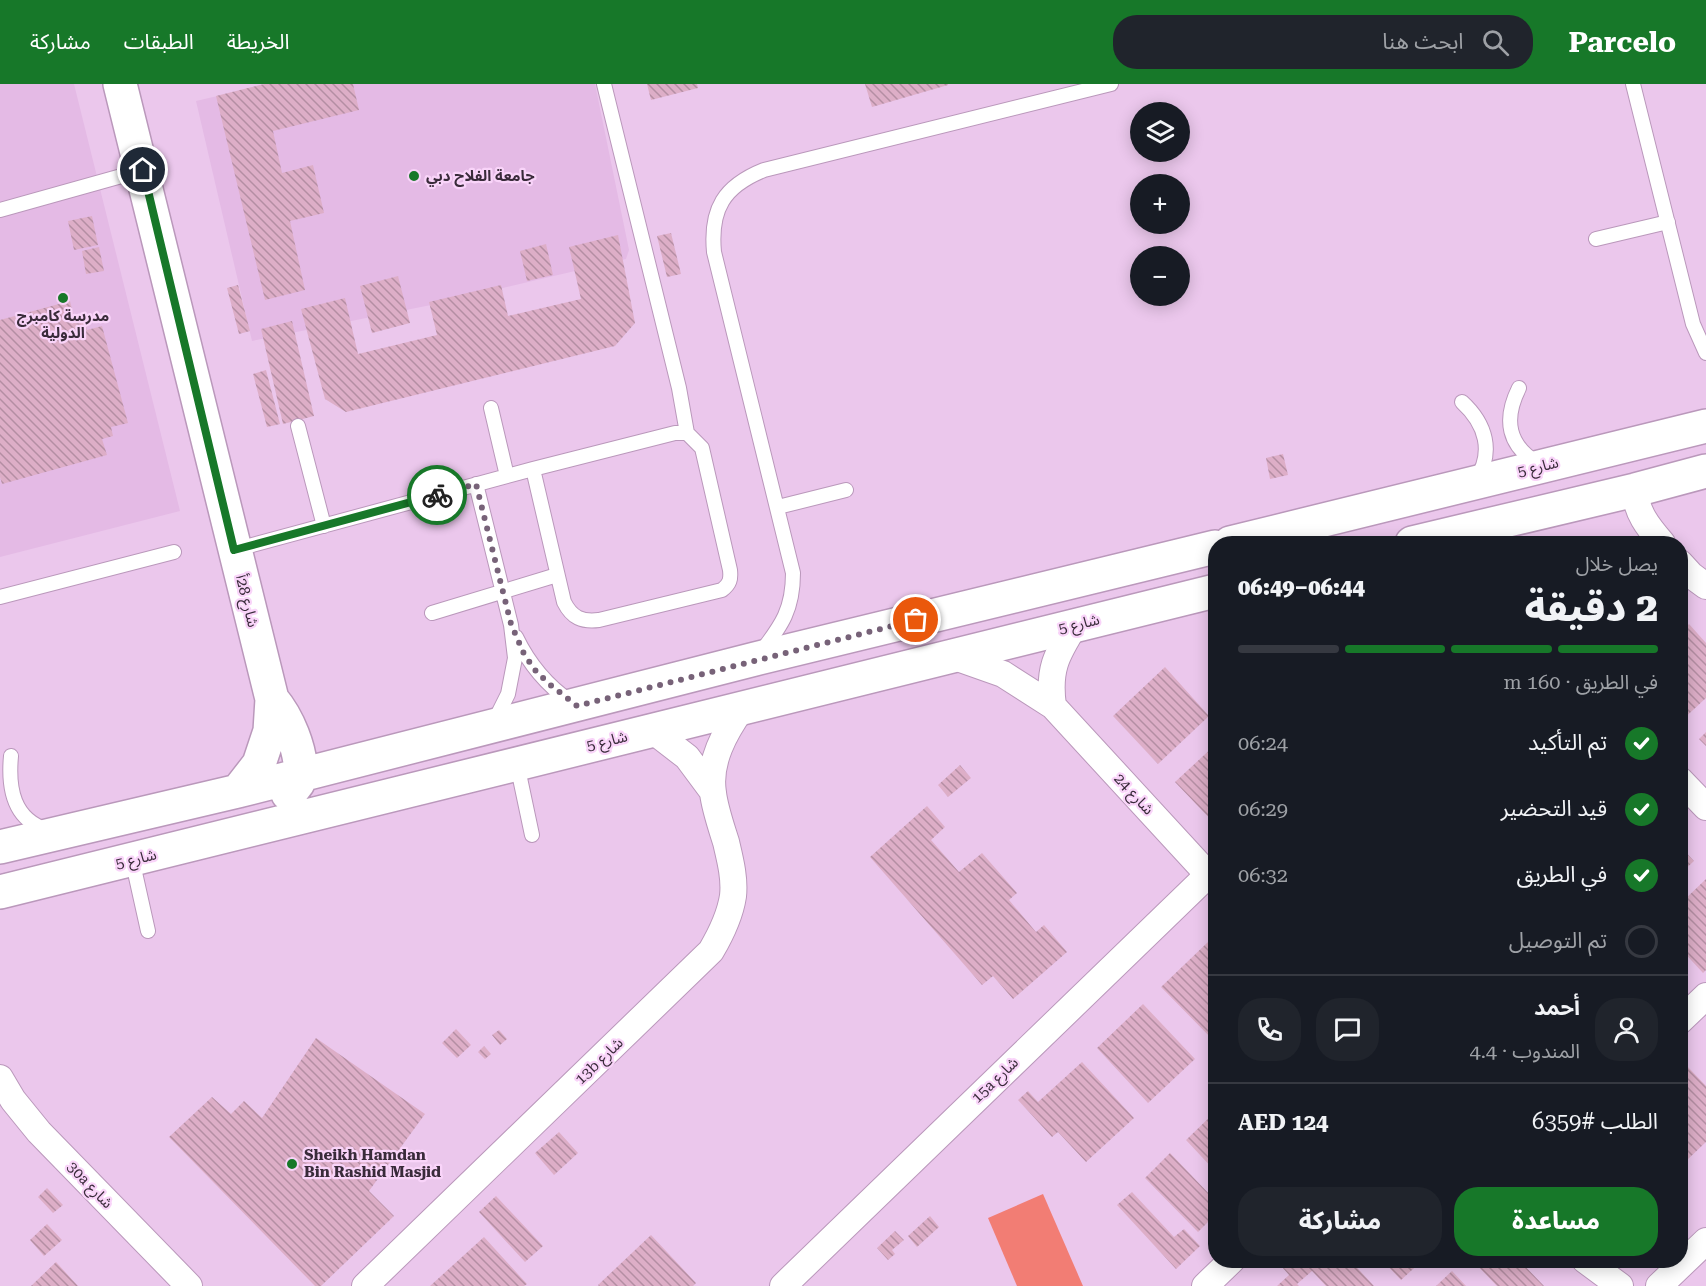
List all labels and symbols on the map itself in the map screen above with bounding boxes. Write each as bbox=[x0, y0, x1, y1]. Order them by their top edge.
pin bbox=[117, 144, 168, 195]
place label: جامعة الفلاح دبي bbox=[426, 167, 535, 187]
marker: جامعة الفلاح دبي bbox=[407, 169, 421, 183]
marker: مدرسة كامبرج الدولية bbox=[56, 291, 70, 305]
place label: مدرسة كامبرج الدولية bbox=[17, 307, 109, 342]
street label: شارع 5 bbox=[1516, 453, 1561, 484]
courier bbox=[407, 465, 467, 525]
street label: شارع 28أ bbox=[229, 573, 262, 630]
pin bbox=[890, 594, 941, 645]
street label: شارع 5 bbox=[1057, 610, 1102, 641]
street label: شارع 5 bbox=[585, 727, 630, 758]
street label: شارع 24 bbox=[1108, 770, 1158, 821]
street label: شارع 5 bbox=[114, 845, 159, 876]
street label: 13b شارع bbox=[571, 1034, 629, 1090]
street label: 15a شارع bbox=[968, 1053, 1024, 1109]
place label: Sheikh Hamdan Bin Rashid Masjid bbox=[304, 1146, 441, 1181]
marker: Sheikh Hamdan Bin Rashid Masjid bbox=[285, 1157, 299, 1171]
street label: 30a شارع bbox=[61, 1158, 117, 1214]

